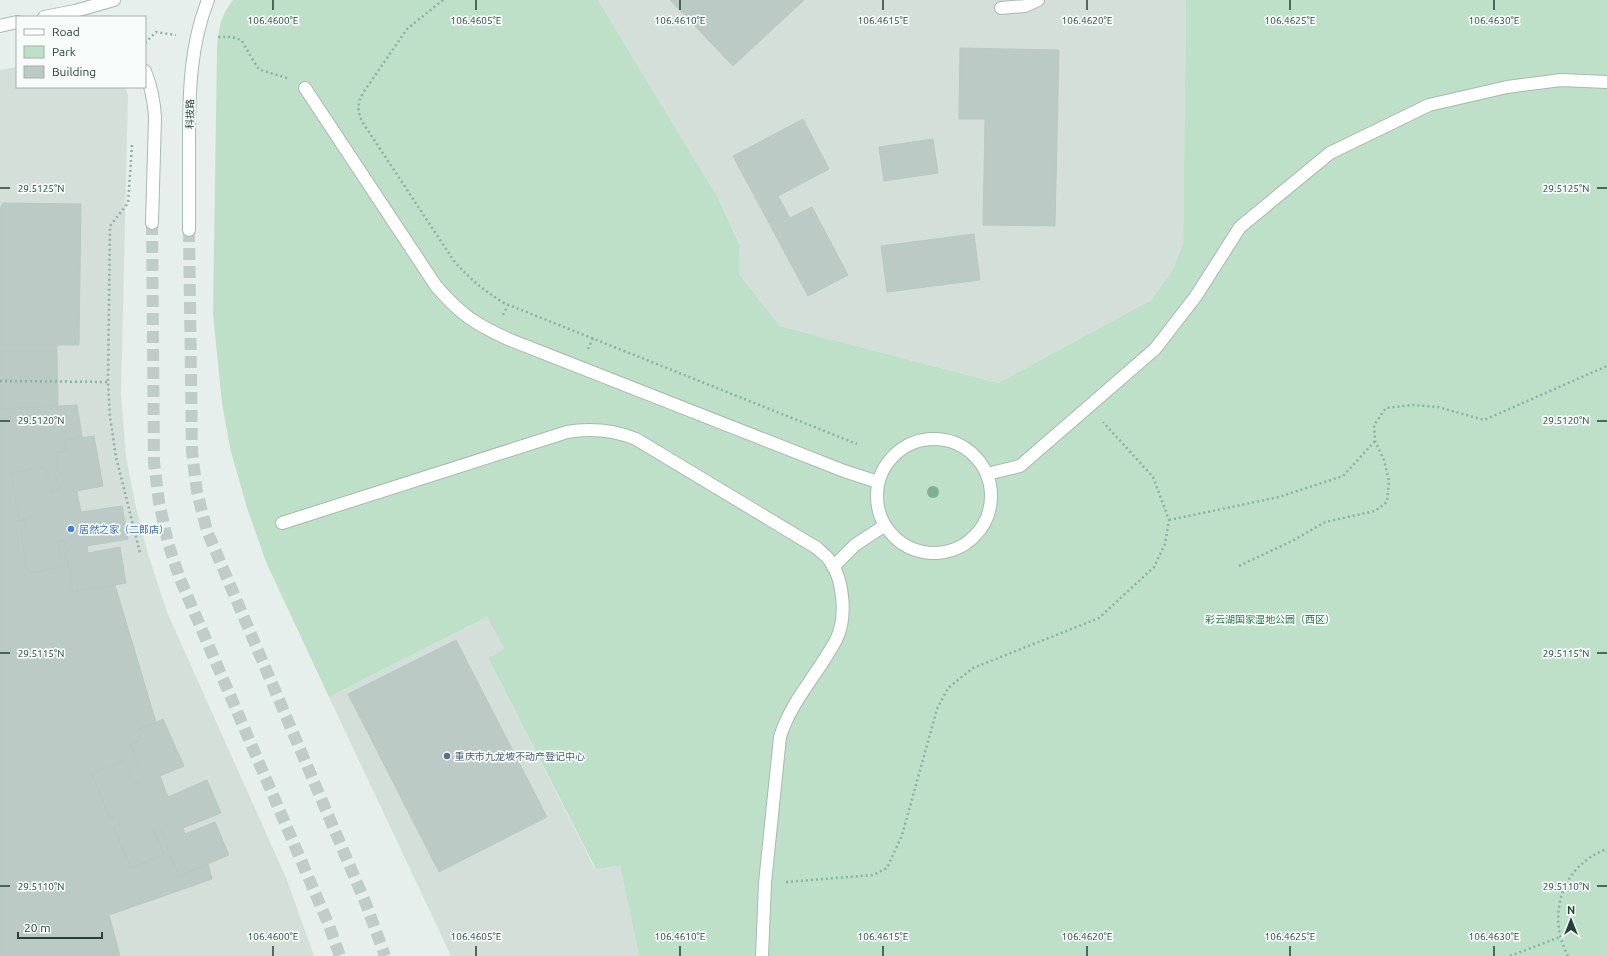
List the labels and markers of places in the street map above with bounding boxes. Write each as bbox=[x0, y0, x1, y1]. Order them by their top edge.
marker: 居然之家（二郎店） bbox=[66, 524, 76, 534]
place label: 居然之家（二郎店） bbox=[79, 524, 169, 535]
marker: 重庆市九龙坡不动产登记中心 bbox=[442, 751, 452, 761]
place label: 重庆市九龙坡不动产登记中心 bbox=[455, 751, 585, 762]

